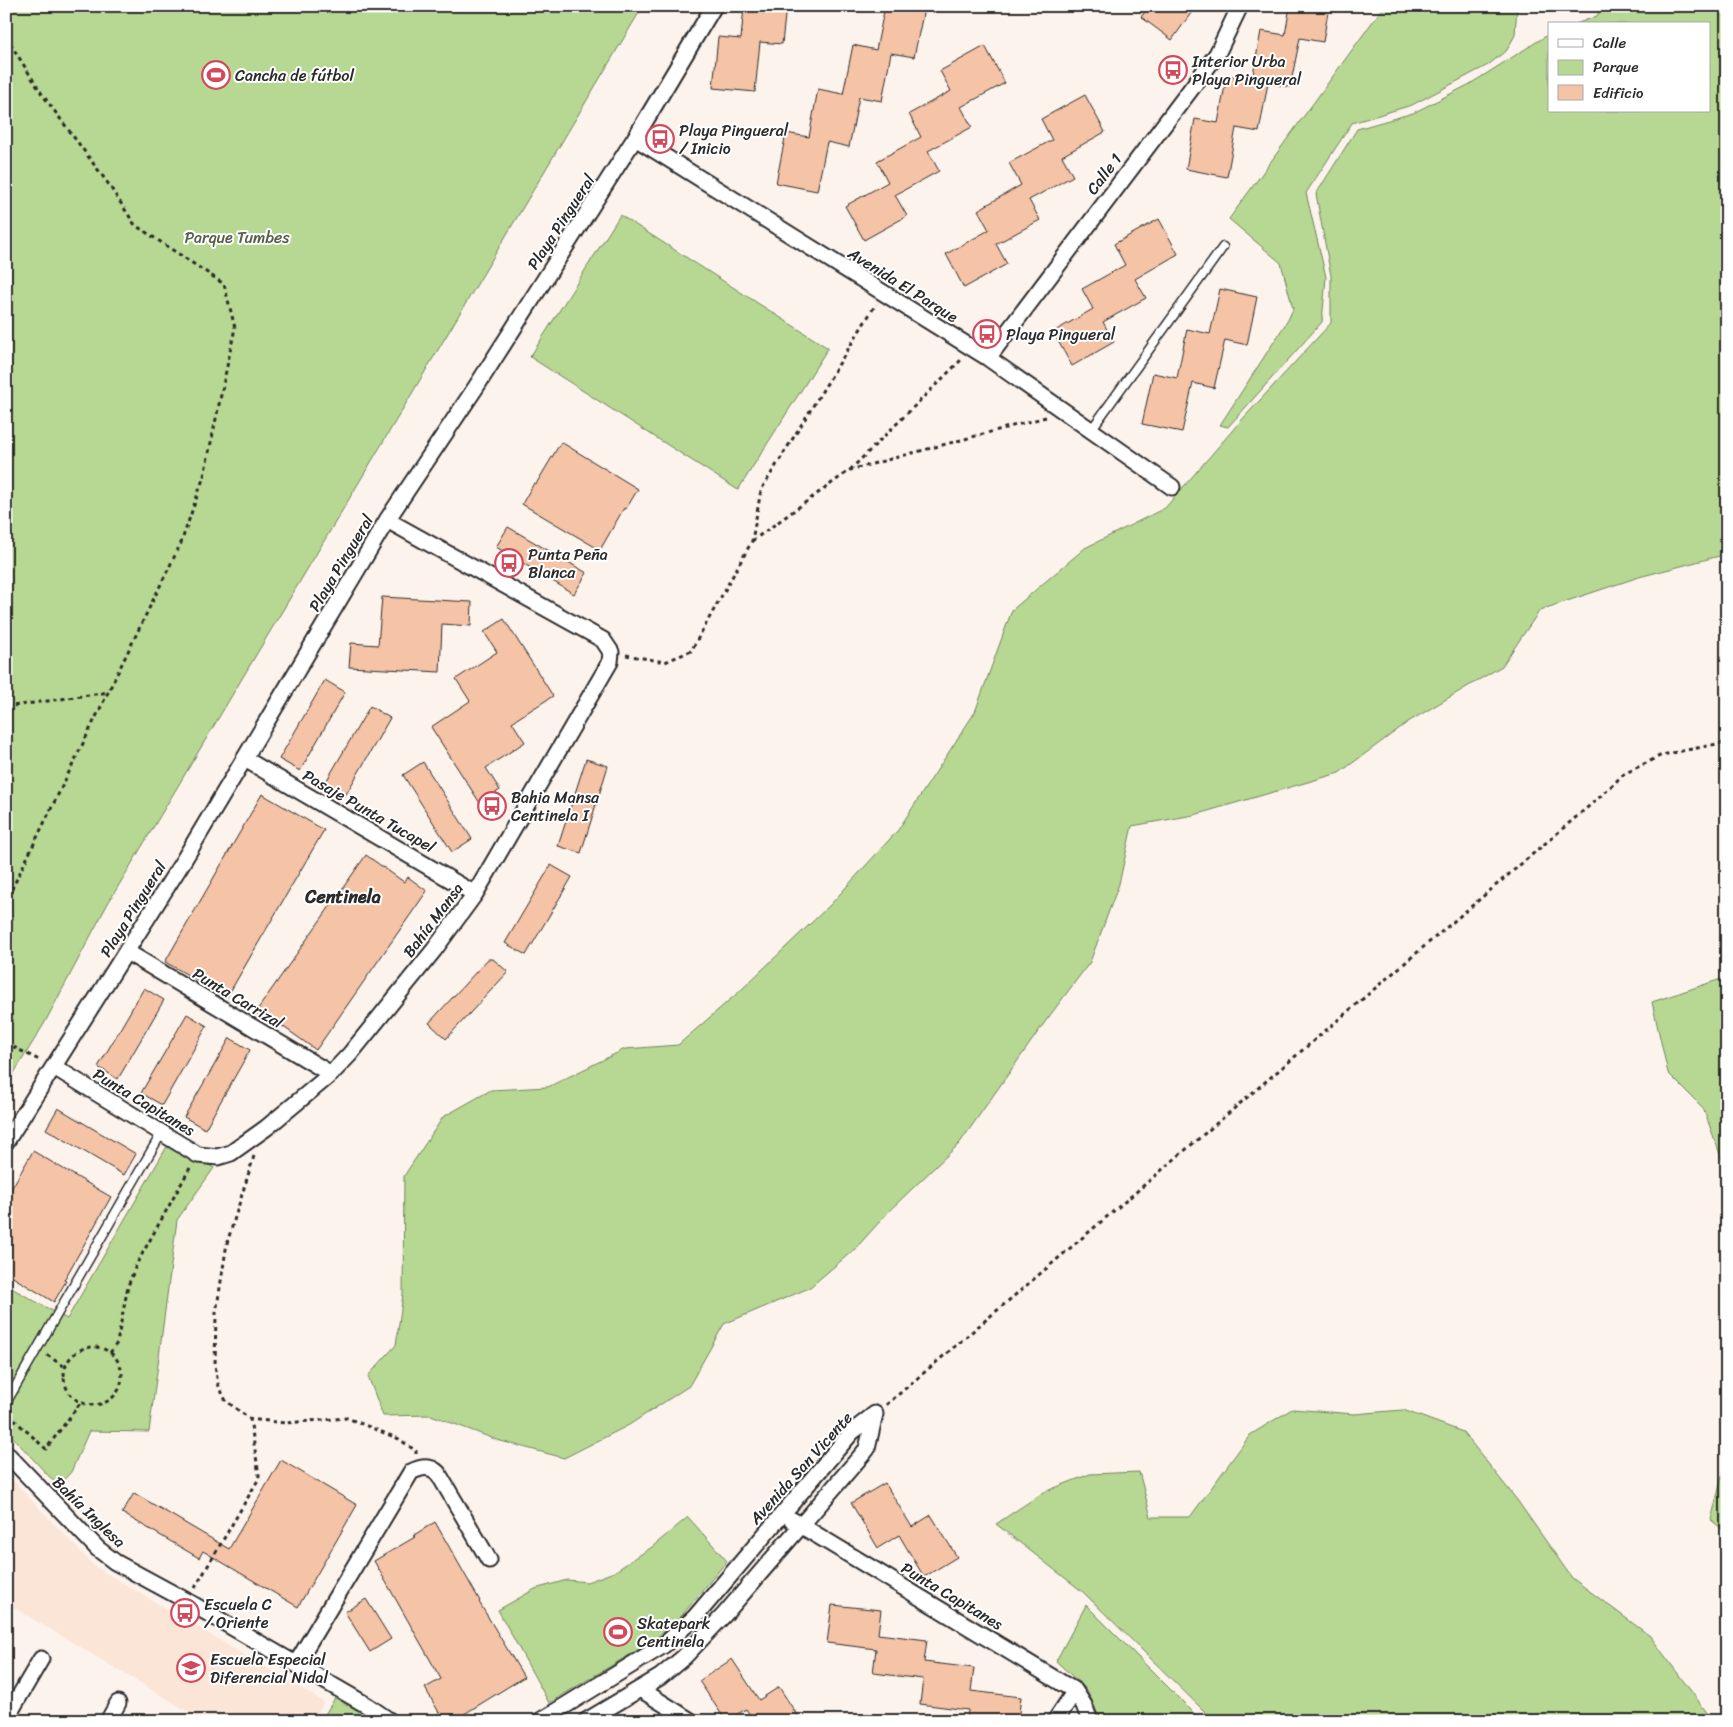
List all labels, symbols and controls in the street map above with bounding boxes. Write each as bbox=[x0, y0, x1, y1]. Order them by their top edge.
legend bbox=[1548, 22, 1710, 112]
text: Calle bbox=[1593, 30, 1626, 56]
place label: Interior Urba Playa Pingueral bbox=[1191, 47, 1302, 94]
text: Parque bbox=[1593, 54, 1638, 80]
bus stop icon: Interior Urba Playa Pingueral bbox=[1158, 55, 1188, 85]
sports icon: Cancha de fútbol bbox=[201, 60, 231, 90]
place label: Cancha de fútbol bbox=[235, 61, 354, 90]
text: Edificio bbox=[1593, 80, 1644, 106]
place label: Playa Pingueral / Inicio bbox=[679, 116, 789, 163]
bus stop icon: Playa Pingueral / Inicio bbox=[645, 124, 675, 154]
street label: Calle 1 bbox=[1078, 147, 1130, 201]
street label: Playa Pingueral bbox=[519, 168, 603, 276]
park label: Parque Tumbes bbox=[184, 223, 290, 252]
street label: Avenida El Parque bbox=[841, 239, 964, 331]
bus stop icon: Playa Pingueral bbox=[972, 319, 1002, 349]
place label: Playa Pingueral bbox=[1006, 320, 1116, 349]
street label: Playa Pingueral bbox=[300, 508, 382, 617]
place label: Punta Peña Blanca bbox=[528, 540, 608, 587]
bus stop icon: Punta Peña Blanca bbox=[494, 548, 524, 578]
street label: Pasaje Punta Tucapel bbox=[297, 761, 441, 861]
place label: Bahia Mansa Centinela I bbox=[511, 783, 600, 830]
bus stop icon: Bahia Mansa Centinela I bbox=[477, 791, 507, 821]
street label: Playa Pingueral bbox=[92, 855, 174, 963]
street label: Bahía Mansa bbox=[395, 876, 471, 964]
district label: Centinela bbox=[304, 881, 381, 913]
street label: Punta Carrizal bbox=[187, 959, 289, 1037]
street label: Punta Capitanes bbox=[87, 1060, 201, 1144]
street label: Avenida San Vicente bbox=[741, 1405, 860, 1532]
street label: Bahía Inglesa bbox=[45, 1469, 133, 1555]
street label: Punta Capitanes bbox=[895, 1554, 1009, 1638]
place label: Escuela C / Oriente bbox=[204, 1590, 272, 1637]
bus stop icon: Escuela C / Oriente bbox=[170, 1598, 200, 1628]
place label: Skatepark Centinela bbox=[637, 1609, 711, 1656]
sports icon: Skatepark Centinela bbox=[603, 1617, 633, 1647]
place label: Escuela Especial Diferencial Nidal bbox=[210, 1645, 328, 1692]
school or university icon: Escuela Especial Diferencial Nidal bbox=[176, 1653, 206, 1683]

